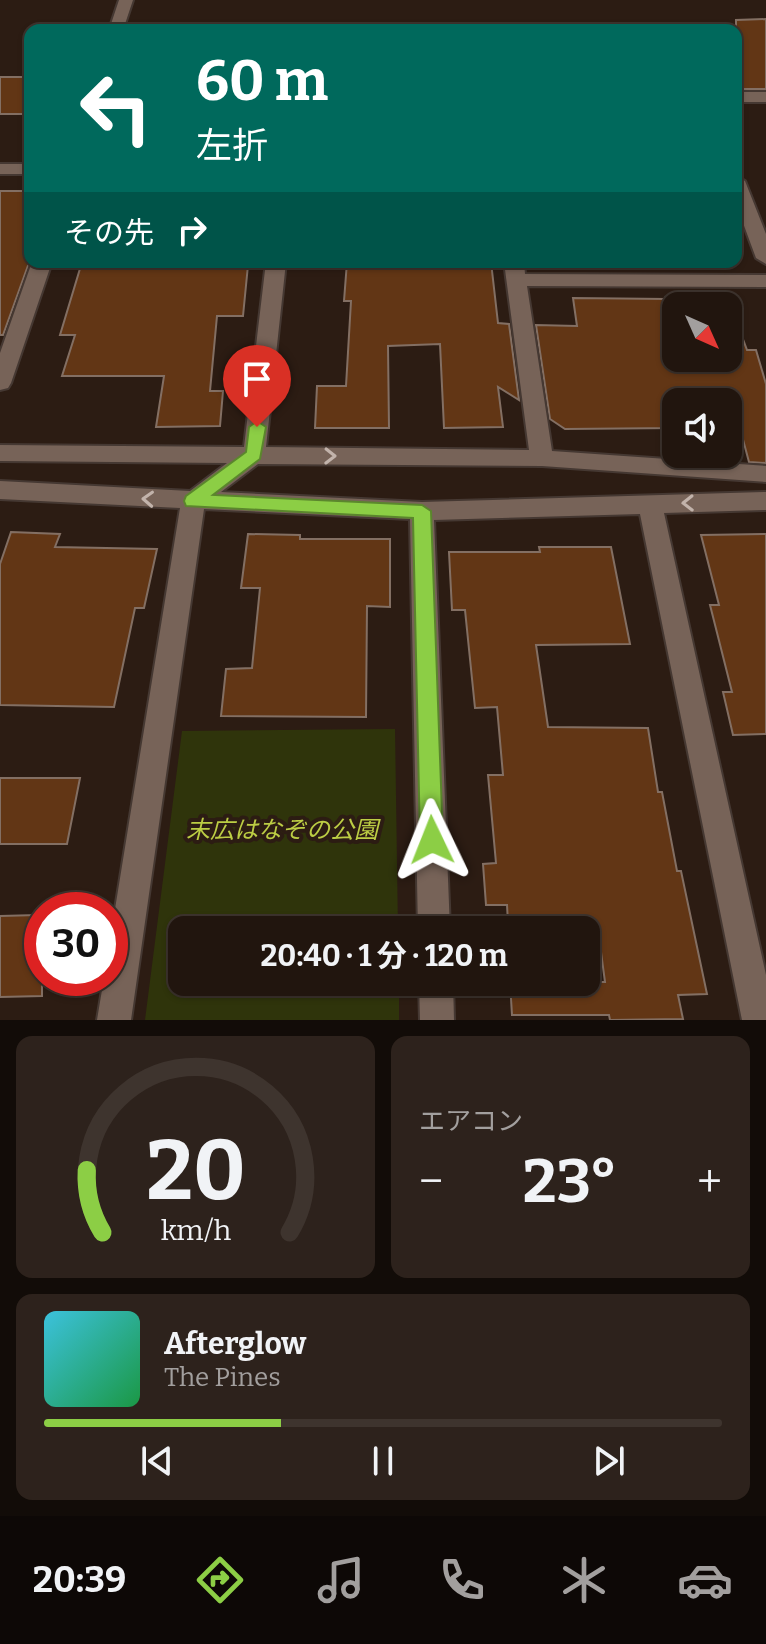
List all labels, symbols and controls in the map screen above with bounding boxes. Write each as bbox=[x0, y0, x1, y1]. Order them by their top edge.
text: 60 m bbox=[196, 48, 328, 115]
icon: left bbox=[64, 56, 168, 160]
text: 左折 bbox=[196, 124, 268, 168]
icon: right bbox=[170, 208, 214, 252]
text: その先 bbox=[64, 215, 154, 251]
north arrow bbox=[662, 292, 742, 372]
map controls bbox=[662, 292, 742, 468]
pin bbox=[223, 345, 291, 427]
icon: arrive bbox=[235, 357, 279, 401]
button: sound bbox=[662, 388, 742, 468]
one-way arrow bbox=[324, 447, 337, 464]
one-way arrow bbox=[141, 491, 154, 508]
one-way arrow bbox=[681, 494, 694, 512]
position arrow bbox=[390, 798, 474, 882]
park label: 末広はなぞの公園 bbox=[186, 816, 381, 844]
speed limit sign: 30 bbox=[24, 892, 128, 996]
text: 20:40 · 1 分 · 120 m bbox=[260, 938, 508, 974]
text: エアコン bbox=[419, 1106, 523, 1137]
text: 20 bbox=[146, 1121, 245, 1221]
text: 23° bbox=[523, 1146, 617, 1218]
text: − bbox=[419, 1155, 443, 1208]
text: + bbox=[697, 1155, 722, 1208]
text: km/h bbox=[160, 1213, 231, 1248]
text: Afterglow bbox=[164, 1326, 306, 1362]
text: The Pines bbox=[164, 1362, 281, 1393]
icon: previous bbox=[135, 1439, 179, 1483]
icon: pause bbox=[361, 1439, 405, 1483]
icon: next bbox=[587, 1439, 631, 1483]
icon: directions bbox=[192, 1552, 248, 1608]
icon: music bbox=[313, 1552, 369, 1608]
icon: phone bbox=[434, 1552, 490, 1608]
icon: climate bbox=[556, 1552, 612, 1608]
icon: car bbox=[677, 1552, 733, 1608]
text: 20:39 bbox=[33, 1558, 126, 1602]

